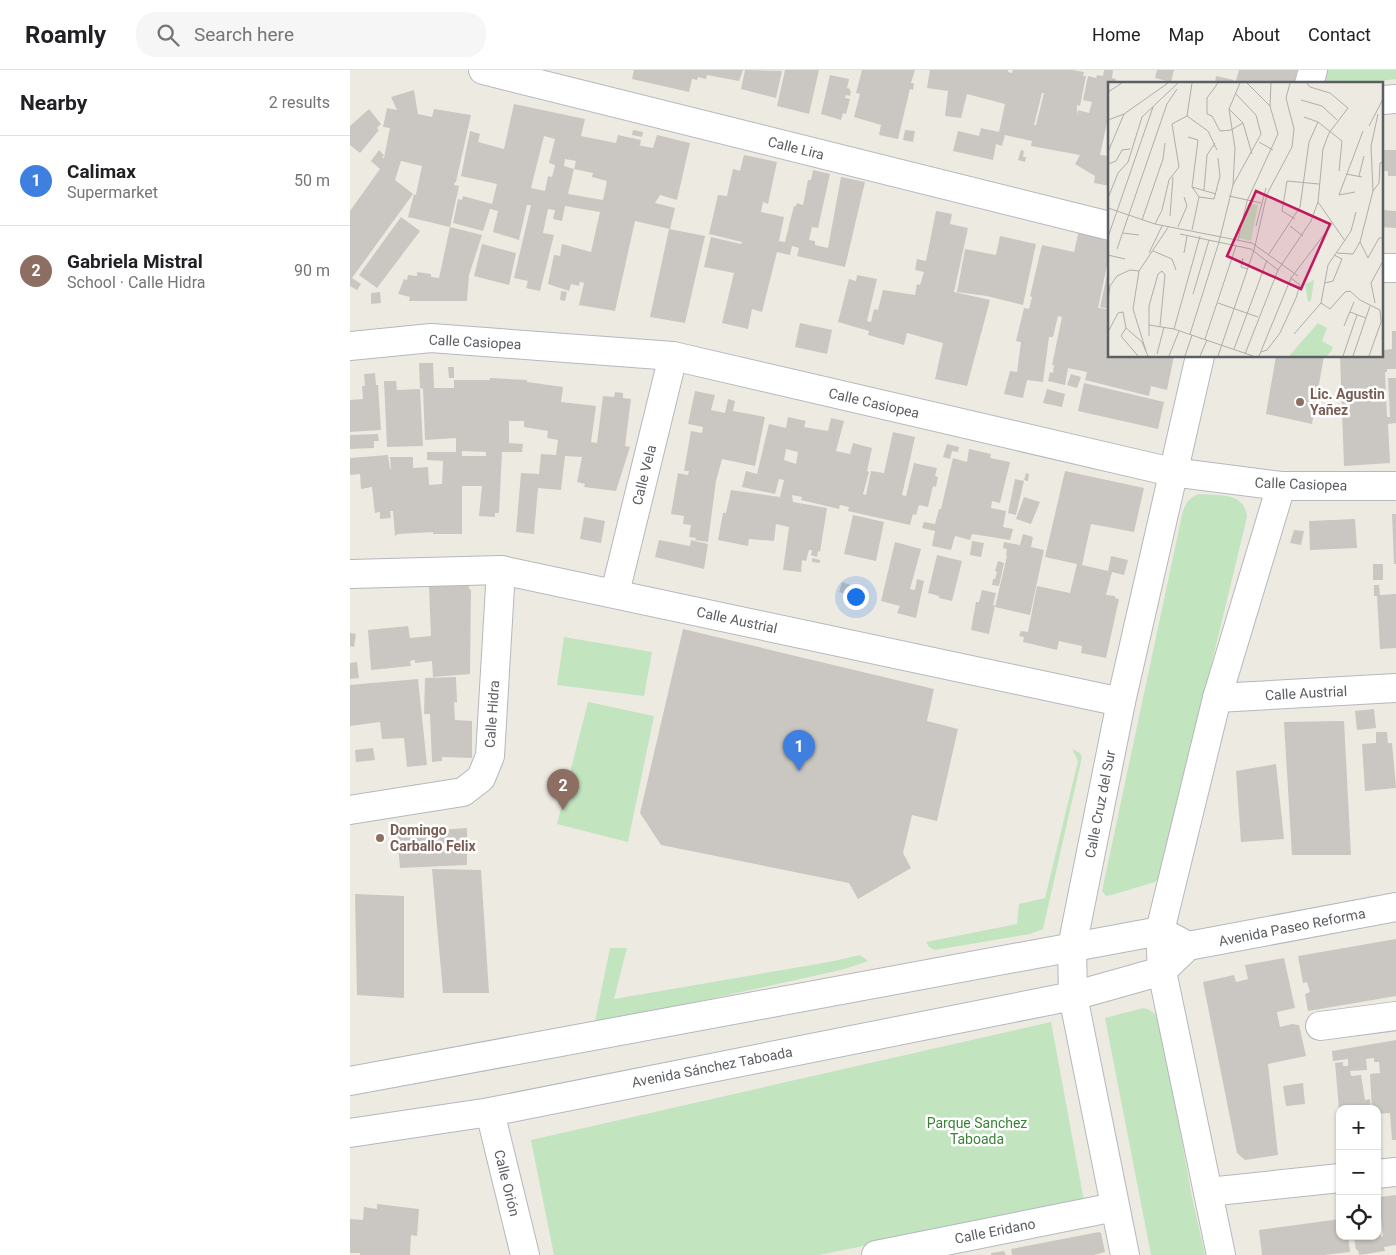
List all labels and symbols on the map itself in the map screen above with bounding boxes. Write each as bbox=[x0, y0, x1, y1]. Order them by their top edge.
inset map bbox=[1108, 82, 1384, 358]
street label: Calle Lira bbox=[766, 133, 826, 163]
street label: Calle Casiopea bbox=[428, 332, 522, 352]
street label: Calle Casiopea bbox=[827, 385, 921, 421]
place label: Lic. Agustin Yañez bbox=[1310, 386, 1385, 418]
marker: Lic. Agustin Yañez bbox=[1294, 396, 1306, 408]
street label: Calle Vela bbox=[629, 443, 659, 507]
street label: Calle Casiopea bbox=[1254, 474, 1348, 494]
your location bbox=[843, 584, 869, 610]
street label: Calle Austrial bbox=[695, 604, 779, 636]
street label: Calle Hidra bbox=[482, 680, 502, 748]
street label: Calle Austrial bbox=[1265, 683, 1347, 703]
pin: 1 bbox=[783, 730, 815, 771]
street label: Calle Cruz del Sur bbox=[1082, 749, 1118, 859]
pin: 2 bbox=[547, 769, 579, 810]
place label: Domingo Carballo Felix bbox=[390, 822, 476, 854]
marker: Domingo Carballo Felix bbox=[374, 832, 386, 844]
street label: Avenida Paseo Reforma bbox=[1217, 905, 1367, 949]
street label: Avenida Sánchez Taboada bbox=[630, 1044, 794, 1090]
park label: Parque Sanchez Taboada bbox=[927, 1115, 1027, 1147]
street label: Calle Orión bbox=[491, 1148, 523, 1218]
street label: Calle Eridano bbox=[953, 1215, 1037, 1247]

